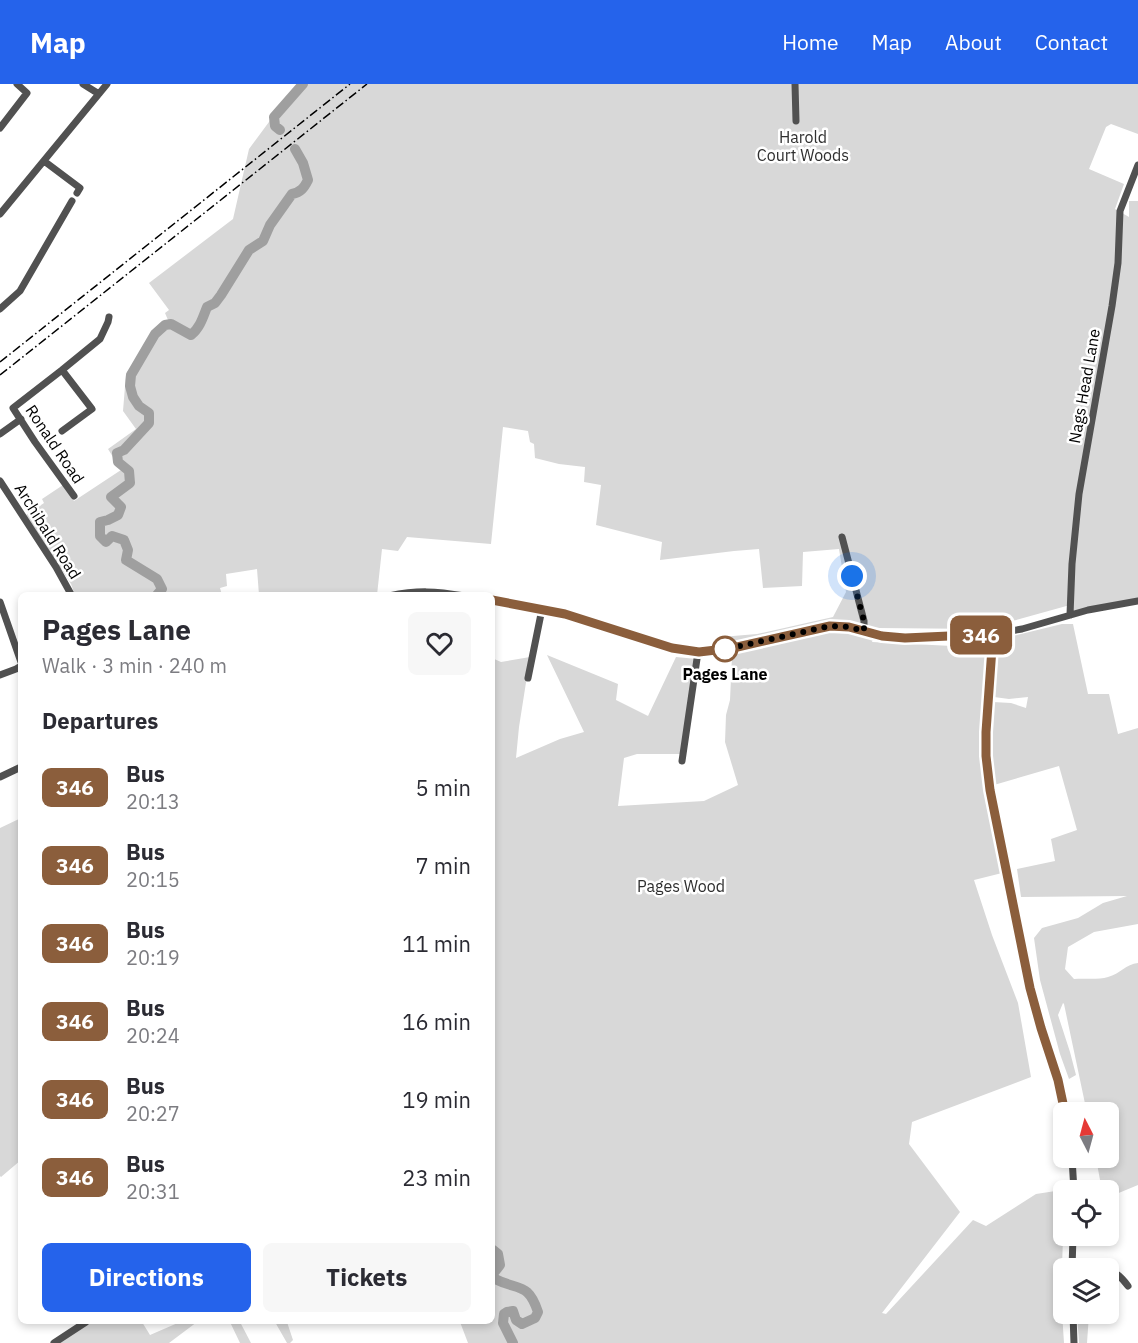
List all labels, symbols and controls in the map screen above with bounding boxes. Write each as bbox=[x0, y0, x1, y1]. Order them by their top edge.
text: Map bbox=[30, 24, 86, 61]
text: Home bbox=[782, 28, 839, 56]
text: Map bbox=[872, 28, 912, 56]
text: About bbox=[945, 28, 1002, 56]
text: Contact bbox=[1035, 28, 1108, 56]
park label: Harold Court Woods bbox=[757, 127, 849, 165]
street label: Nags Head Lane bbox=[1064, 327, 1104, 445]
street label: Ronald Road bbox=[21, 401, 89, 487]
street label: Archibald Road bbox=[11, 479, 85, 583]
your location bbox=[837, 561, 867, 591]
text: Pages Lane bbox=[42, 611, 191, 648]
button: heart bbox=[408, 612, 471, 675]
line badge: 346 bbox=[946, 616, 1016, 654]
text: 346 bbox=[962, 621, 1000, 649]
marker: Pages Lane bbox=[712, 636, 738, 662]
text: Walk · 3 min · 240 m bbox=[42, 652, 227, 679]
place label: Pages Lane bbox=[682, 664, 768, 684]
text: Departures bbox=[42, 706, 158, 735]
text: Bus bbox=[126, 759, 165, 788]
text: 346 bbox=[56, 773, 94, 801]
text: 5 min bbox=[415, 773, 471, 802]
text: 20:13 bbox=[126, 788, 180, 815]
text: Bus bbox=[126, 837, 165, 866]
text: 346 bbox=[56, 851, 94, 879]
text: 7 min bbox=[415, 851, 471, 880]
text: 20:15 bbox=[126, 866, 180, 893]
park label: Pages Wood bbox=[637, 876, 725, 896]
text: Bus bbox=[126, 915, 165, 944]
text: 346 bbox=[56, 929, 94, 957]
text: 11 min bbox=[402, 929, 471, 958]
text: 20:19 bbox=[126, 944, 180, 971]
text: Bus bbox=[126, 993, 165, 1022]
text: 346 bbox=[56, 1007, 94, 1035]
text: 16 min bbox=[402, 1007, 471, 1036]
text: 20:24 bbox=[126, 1022, 180, 1049]
text: Bus bbox=[126, 1071, 165, 1100]
text: 346 bbox=[56, 1085, 94, 1113]
text: 19 min bbox=[402, 1085, 471, 1114]
text: 20:27 bbox=[126, 1100, 180, 1127]
north arrow bbox=[1053, 1102, 1119, 1168]
map controls bbox=[1053, 1102, 1119, 1324]
text: Bus bbox=[126, 1149, 165, 1178]
text: 346 bbox=[56, 1163, 94, 1191]
text: 23 min bbox=[402, 1163, 471, 1192]
text: 20:31 bbox=[126, 1178, 180, 1205]
button: locate bbox=[1053, 1180, 1119, 1246]
button: Directions bbox=[42, 1243, 251, 1312]
button: Tickets bbox=[263, 1243, 471, 1312]
button: layers bbox=[1053, 1258, 1119, 1324]

